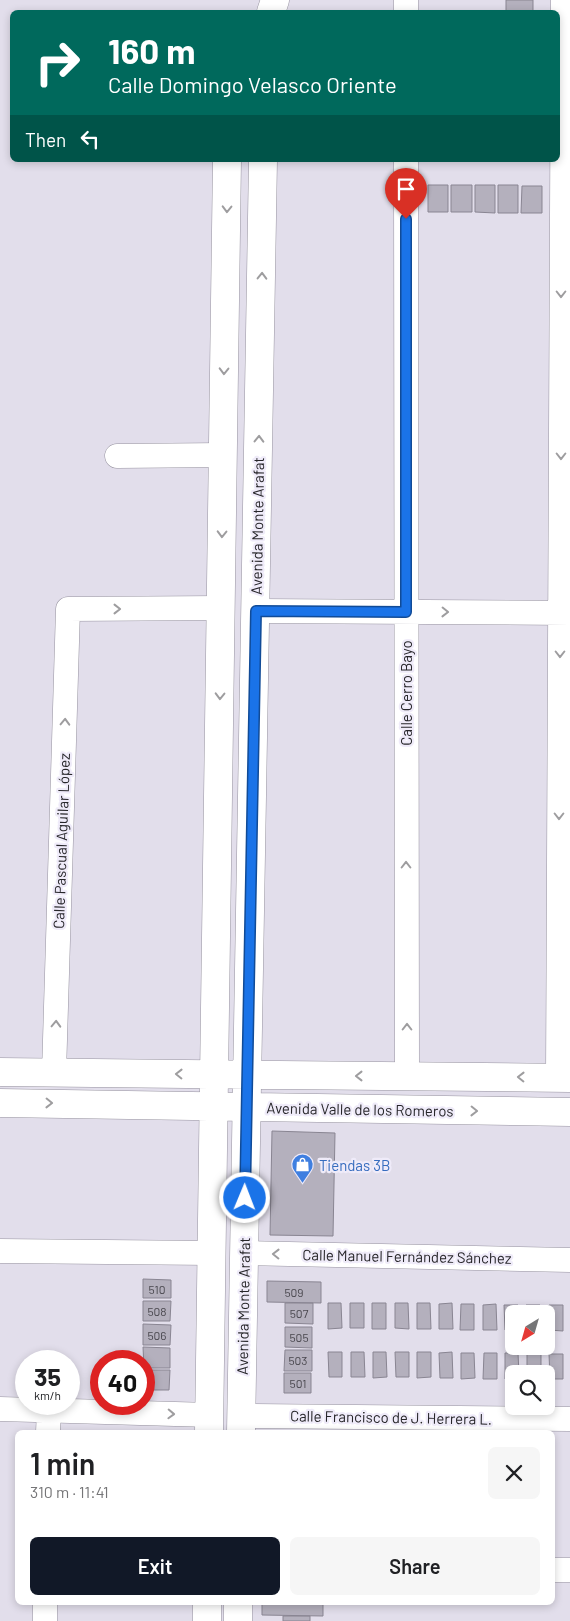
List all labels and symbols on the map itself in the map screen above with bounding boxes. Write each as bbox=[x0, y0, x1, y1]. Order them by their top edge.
pin bbox=[385, 168, 427, 219]
one-way arrow bbox=[222, 205, 232, 213]
one-way arrow bbox=[256, 272, 267, 280]
one-way arrow bbox=[556, 290, 566, 298]
one-way arrow bbox=[219, 367, 230, 375]
one-way arrow bbox=[254, 435, 264, 442]
one-way arrow bbox=[555, 452, 566, 460]
street label: Avenida Monte Arafat bbox=[247, 457, 267, 595]
one-way arrow bbox=[217, 530, 227, 538]
one-way arrow bbox=[114, 604, 121, 614]
one-way arrow bbox=[441, 607, 449, 617]
street label: Calle Cerro Bayo bbox=[397, 640, 415, 746]
one-way arrow bbox=[555, 650, 565, 658]
one-way arrow bbox=[215, 692, 225, 700]
one-way arrow bbox=[60, 717, 70, 725]
street label: Calle Pascual Aguilar López bbox=[49, 752, 73, 929]
one-way arrow bbox=[554, 812, 564, 820]
one-way arrow bbox=[401, 861, 411, 868]
one-way arrow bbox=[50, 1020, 61, 1028]
one-way arrow bbox=[402, 1023, 412, 1031]
one-way arrow bbox=[175, 1069, 182, 1079]
one-way arrow bbox=[355, 1071, 362, 1081]
one-way arrow bbox=[517, 1072, 525, 1082]
one-way arrow bbox=[45, 1098, 53, 1109]
street label: Avenida Valle de los Romeros bbox=[266, 1098, 454, 1120]
one-way arrow bbox=[470, 1106, 478, 1116]
shop icon: Tiendas 3B bbox=[291, 1153, 315, 1184]
place label: Tiendas 3B bbox=[319, 1156, 390, 1174]
position arrow bbox=[218, 1171, 270, 1223]
street label: Avenida Monte Arafat bbox=[233, 1237, 253, 1375]
street label: Calle Manuel Fernández Sánchez bbox=[302, 1245, 512, 1267]
one-way arrow bbox=[272, 1248, 280, 1259]
house number: 510 bbox=[149, 1282, 165, 1296]
house number: 509 bbox=[284, 1285, 304, 1299]
house number: 508 bbox=[147, 1304, 167, 1318]
north arrow bbox=[505, 1305, 555, 1355]
house number: 507 bbox=[290, 1306, 309, 1320]
house number: 506 bbox=[147, 1328, 167, 1342]
house number: 505 bbox=[289, 1330, 309, 1344]
speed limit sign: 40 bbox=[90, 1350, 155, 1415]
house number: 503 bbox=[288, 1353, 308, 1367]
house number: 501 bbox=[290, 1376, 306, 1390]
street label: Calle Francisco de J. Herrera L. bbox=[290, 1406, 492, 1428]
one-way arrow bbox=[167, 1408, 175, 1419]

